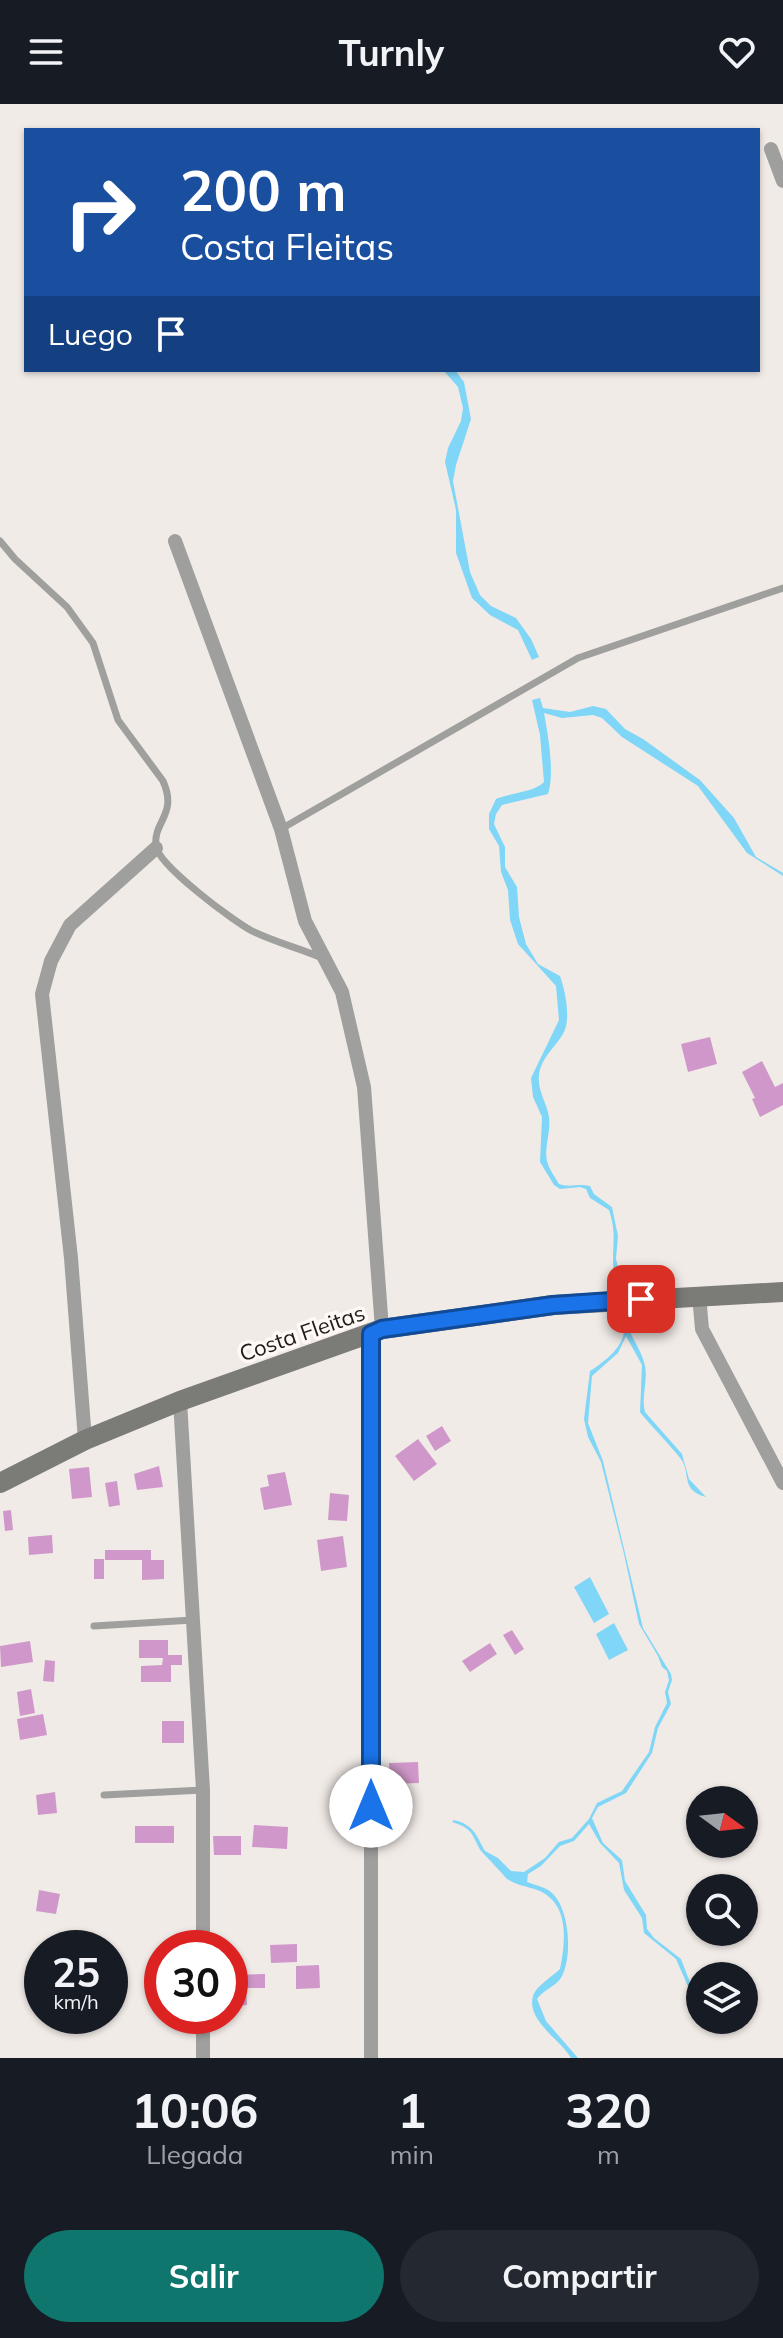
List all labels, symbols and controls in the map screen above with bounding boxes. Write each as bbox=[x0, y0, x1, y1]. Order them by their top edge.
icon: menu bbox=[24, 30, 68, 74]
text: Turnly bbox=[339, 30, 444, 75]
icon: heart bbox=[715, 30, 759, 74]
text: 200 m bbox=[180, 155, 347, 225]
icon: right bbox=[48, 160, 152, 264]
text: Costa Fleitas bbox=[180, 224, 394, 269]
icon: arrive bbox=[149, 312, 193, 356]
text: Luego bbox=[48, 315, 133, 353]
pin bbox=[607, 1265, 675, 1333]
icon: arrive bbox=[619, 1277, 663, 1321]
street label: Costa Fleitas bbox=[236, 1298, 368, 1368]
position arrow bbox=[329, 1764, 413, 1848]
north arrow bbox=[686, 1786, 758, 1858]
map controls bbox=[686, 1786, 758, 2034]
button: search bbox=[686, 1874, 758, 1946]
speed limit sign: 30 bbox=[144, 1930, 248, 2034]
text: 25 bbox=[52, 1947, 100, 1997]
button: layers bbox=[686, 1962, 758, 2034]
text: km/h bbox=[53, 1989, 99, 2014]
text: 10:06 bbox=[131, 2080, 258, 2140]
text: 1 bbox=[397, 2080, 426, 2140]
text: 320 bbox=[565, 2080, 652, 2140]
text: Llegada bbox=[146, 2138, 243, 2171]
text: min bbox=[390, 2138, 434, 2171]
text: m bbox=[597, 2138, 620, 2171]
button: Salir bbox=[24, 2230, 384, 2322]
button: Compartir bbox=[400, 2230, 759, 2322]

